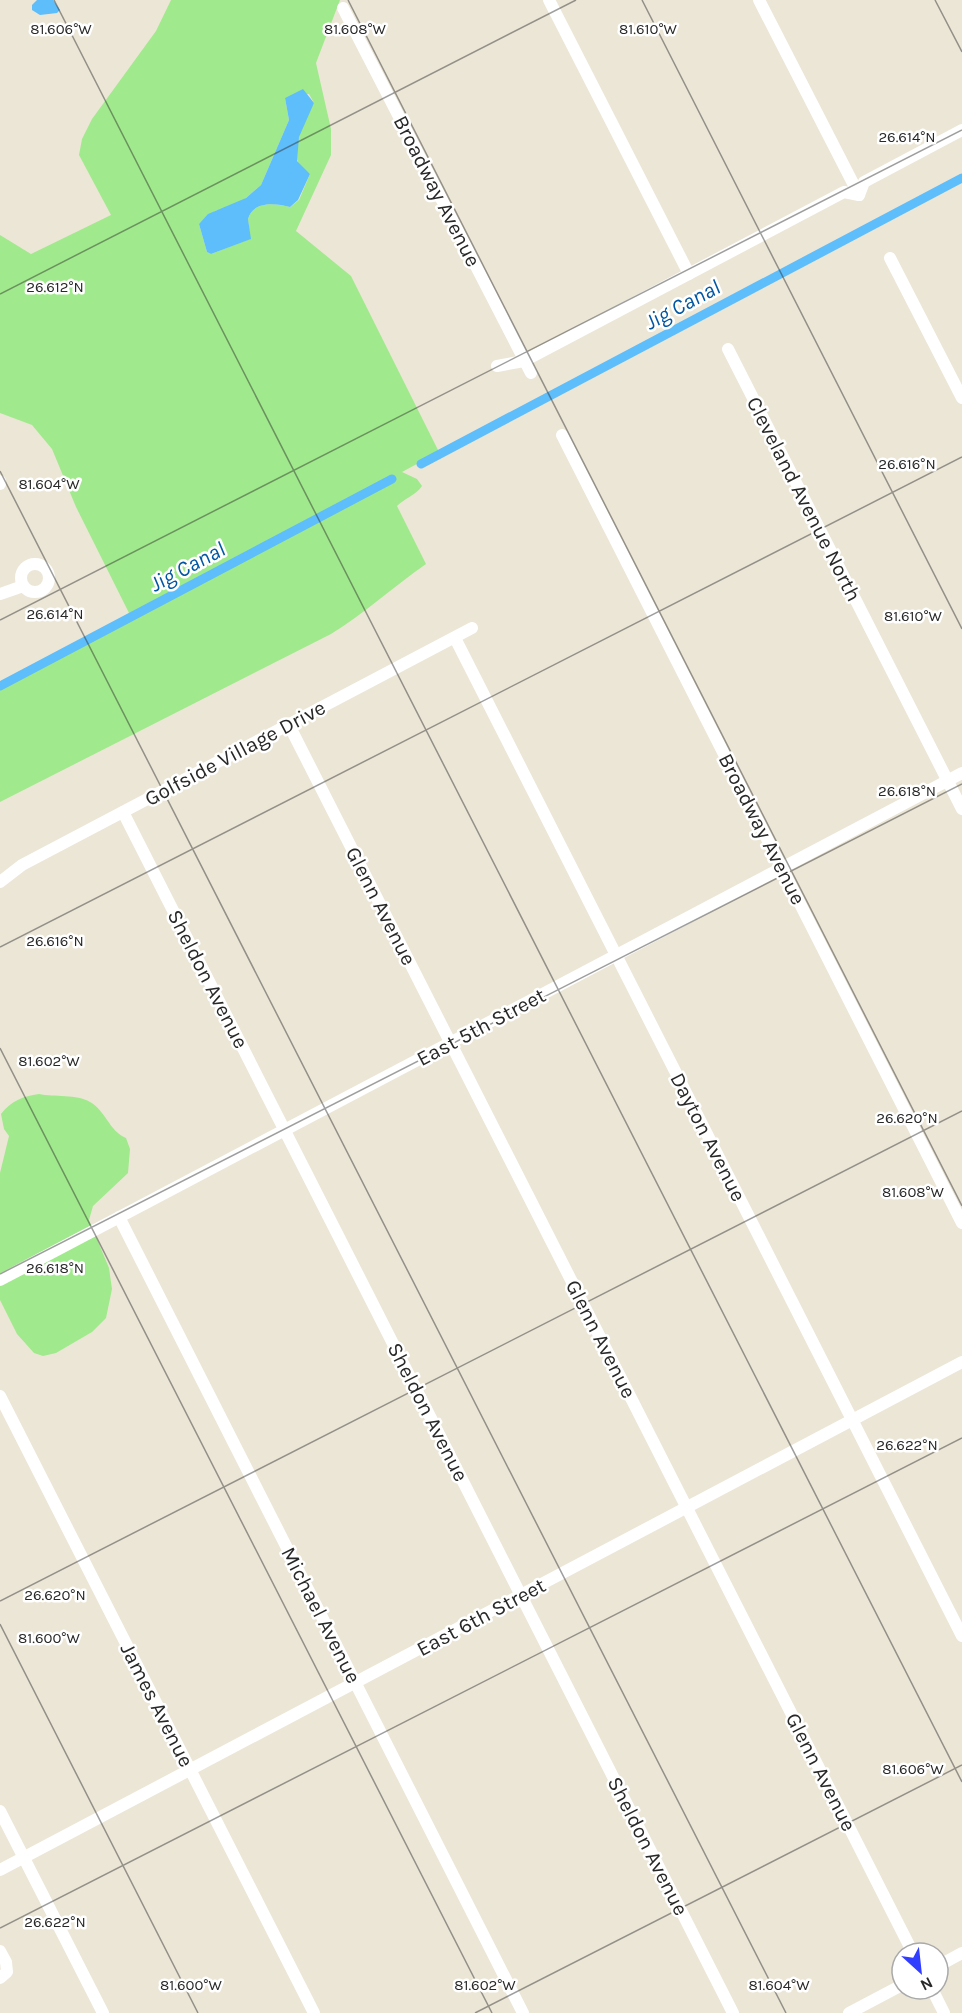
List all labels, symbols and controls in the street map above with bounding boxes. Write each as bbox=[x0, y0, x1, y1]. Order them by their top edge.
text: 81.606°W bbox=[30, 20, 92, 38]
text: 81.608°W bbox=[324, 20, 387, 38]
text: 81.610°W bbox=[619, 20, 677, 38]
street label: Broadway Avenue bbox=[388, 111, 486, 271]
text: 26.614°N bbox=[878, 128, 936, 146]
water label: Jig Canal bbox=[640, 274, 725, 336]
text: 26.612°N bbox=[26, 278, 84, 296]
street label: Cleveland Avenue North bbox=[742, 393, 866, 605]
text: 26.616°N bbox=[878, 455, 936, 473]
text: 81.604°W bbox=[18, 475, 80, 493]
water label: Jig Canal bbox=[145, 536, 230, 598]
text: 26.614°N bbox=[26, 605, 84, 623]
text: 81.610°W bbox=[884, 607, 942, 625]
street label: Golfside Village Drive bbox=[141, 695, 329, 811]
street label: Broadway Avenue bbox=[713, 749, 811, 909]
text: 26.618°N bbox=[878, 782, 936, 800]
street label: Glenn Avenue bbox=[341, 843, 421, 969]
street label: Sheldon Avenue bbox=[163, 906, 253, 1052]
text: 26.616°N bbox=[26, 932, 84, 950]
street label: East 5th Street bbox=[413, 983, 550, 1071]
text: 81.602°W bbox=[18, 1052, 80, 1070]
street label: Dayton Avenue bbox=[665, 1069, 751, 1205]
text: 26.620°N bbox=[876, 1109, 938, 1127]
text: 81.608°W bbox=[882, 1183, 945, 1201]
text: 26.618°N bbox=[26, 1259, 84, 1277]
street label: Glenn Avenue bbox=[561, 1276, 641, 1402]
street label: Sheldon Avenue bbox=[383, 1339, 473, 1485]
text: 26.622°N bbox=[876, 1436, 938, 1454]
street label: Michael Avenue bbox=[276, 1543, 366, 1687]
street label: East 6th Street bbox=[412, 1573, 550, 1661]
text: 26.620°N bbox=[24, 1586, 86, 1604]
text: 81.600°W bbox=[18, 1629, 80, 1647]
street label: James Avenue bbox=[116, 1639, 198, 1771]
street label: Glenn Avenue bbox=[781, 1709, 861, 1835]
text: 81.606°W bbox=[882, 1760, 944, 1778]
street label: Sheldon Avenue bbox=[603, 1773, 693, 1919]
text: 26.622°N bbox=[24, 1913, 86, 1931]
north arrow bbox=[890, 1941, 950, 2001]
text: N bbox=[917, 1973, 936, 1995]
text: 81.600°W bbox=[160, 1976, 222, 1994]
text: 81.602°W bbox=[454, 1976, 516, 1994]
text: 81.604°W bbox=[748, 1976, 810, 1994]

